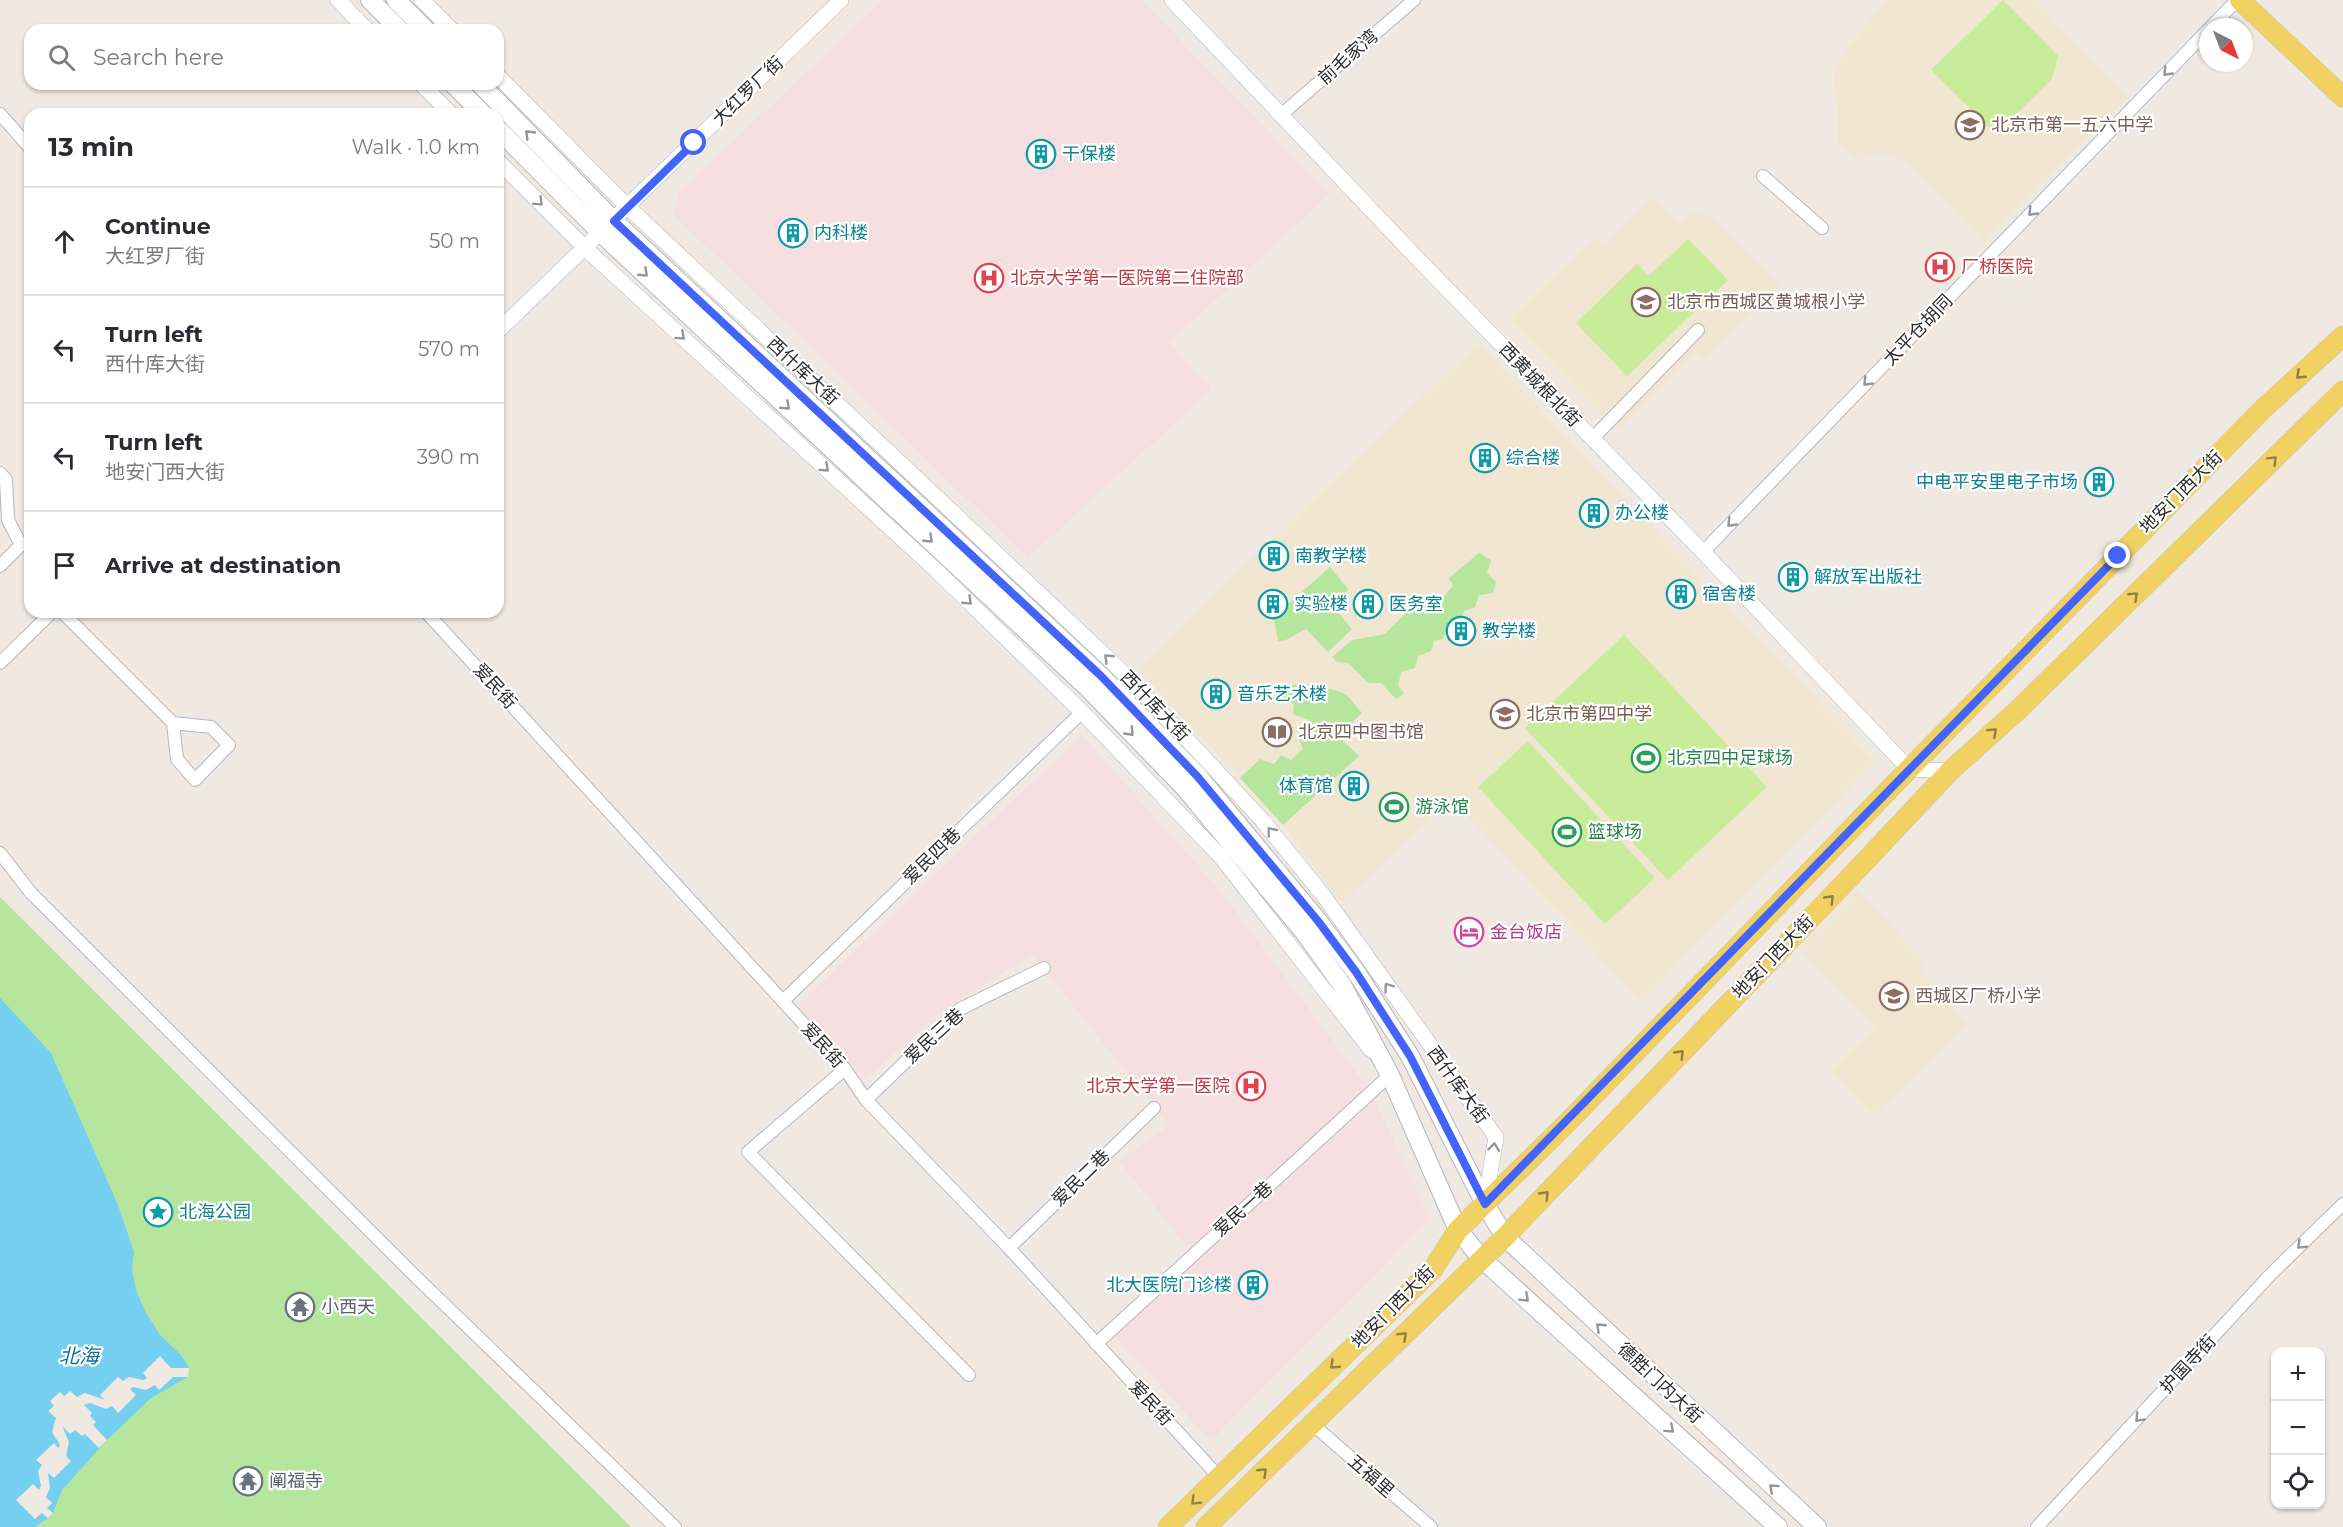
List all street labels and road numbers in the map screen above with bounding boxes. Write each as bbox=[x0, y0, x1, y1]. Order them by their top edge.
street label: 前毛家湾 bbox=[1314, 25, 1382, 89]
street label: 大红罗厂街 bbox=[708, 52, 788, 130]
street label: 太平仓胡同 bbox=[1879, 290, 1957, 370]
street label: 西什库大街 bbox=[763, 332, 843, 410]
street label: 西黄城根北街 bbox=[1495, 339, 1585, 431]
street label: 地安门西大街 bbox=[2135, 446, 2227, 538]
street label: 爱民街 bbox=[469, 659, 521, 713]
street label: 西什库大街 bbox=[1116, 666, 1194, 746]
street label: 爱民四巷 bbox=[898, 823, 966, 889]
street label: 地安门西大街 bbox=[1728, 911, 1818, 1003]
street label: 爱民三巷 bbox=[900, 1004, 968, 1068]
street label: 爱民街 bbox=[797, 1018, 849, 1072]
street label: 西什库大街 bbox=[1423, 1042, 1493, 1128]
street label: 爱民二巷 bbox=[1047, 1145, 1115, 1211]
street label: 爱民一巷 bbox=[1209, 1177, 1277, 1241]
street label: 地安门西大街 bbox=[1347, 1261, 1439, 1353]
street label: 护国寺街 bbox=[2155, 1330, 2221, 1398]
street label: 德胜门内大街 bbox=[1613, 1338, 1707, 1428]
street label: 爱民街 bbox=[1125, 1376, 1177, 1430]
street label: 五福里 bbox=[1343, 1450, 1399, 1502]

